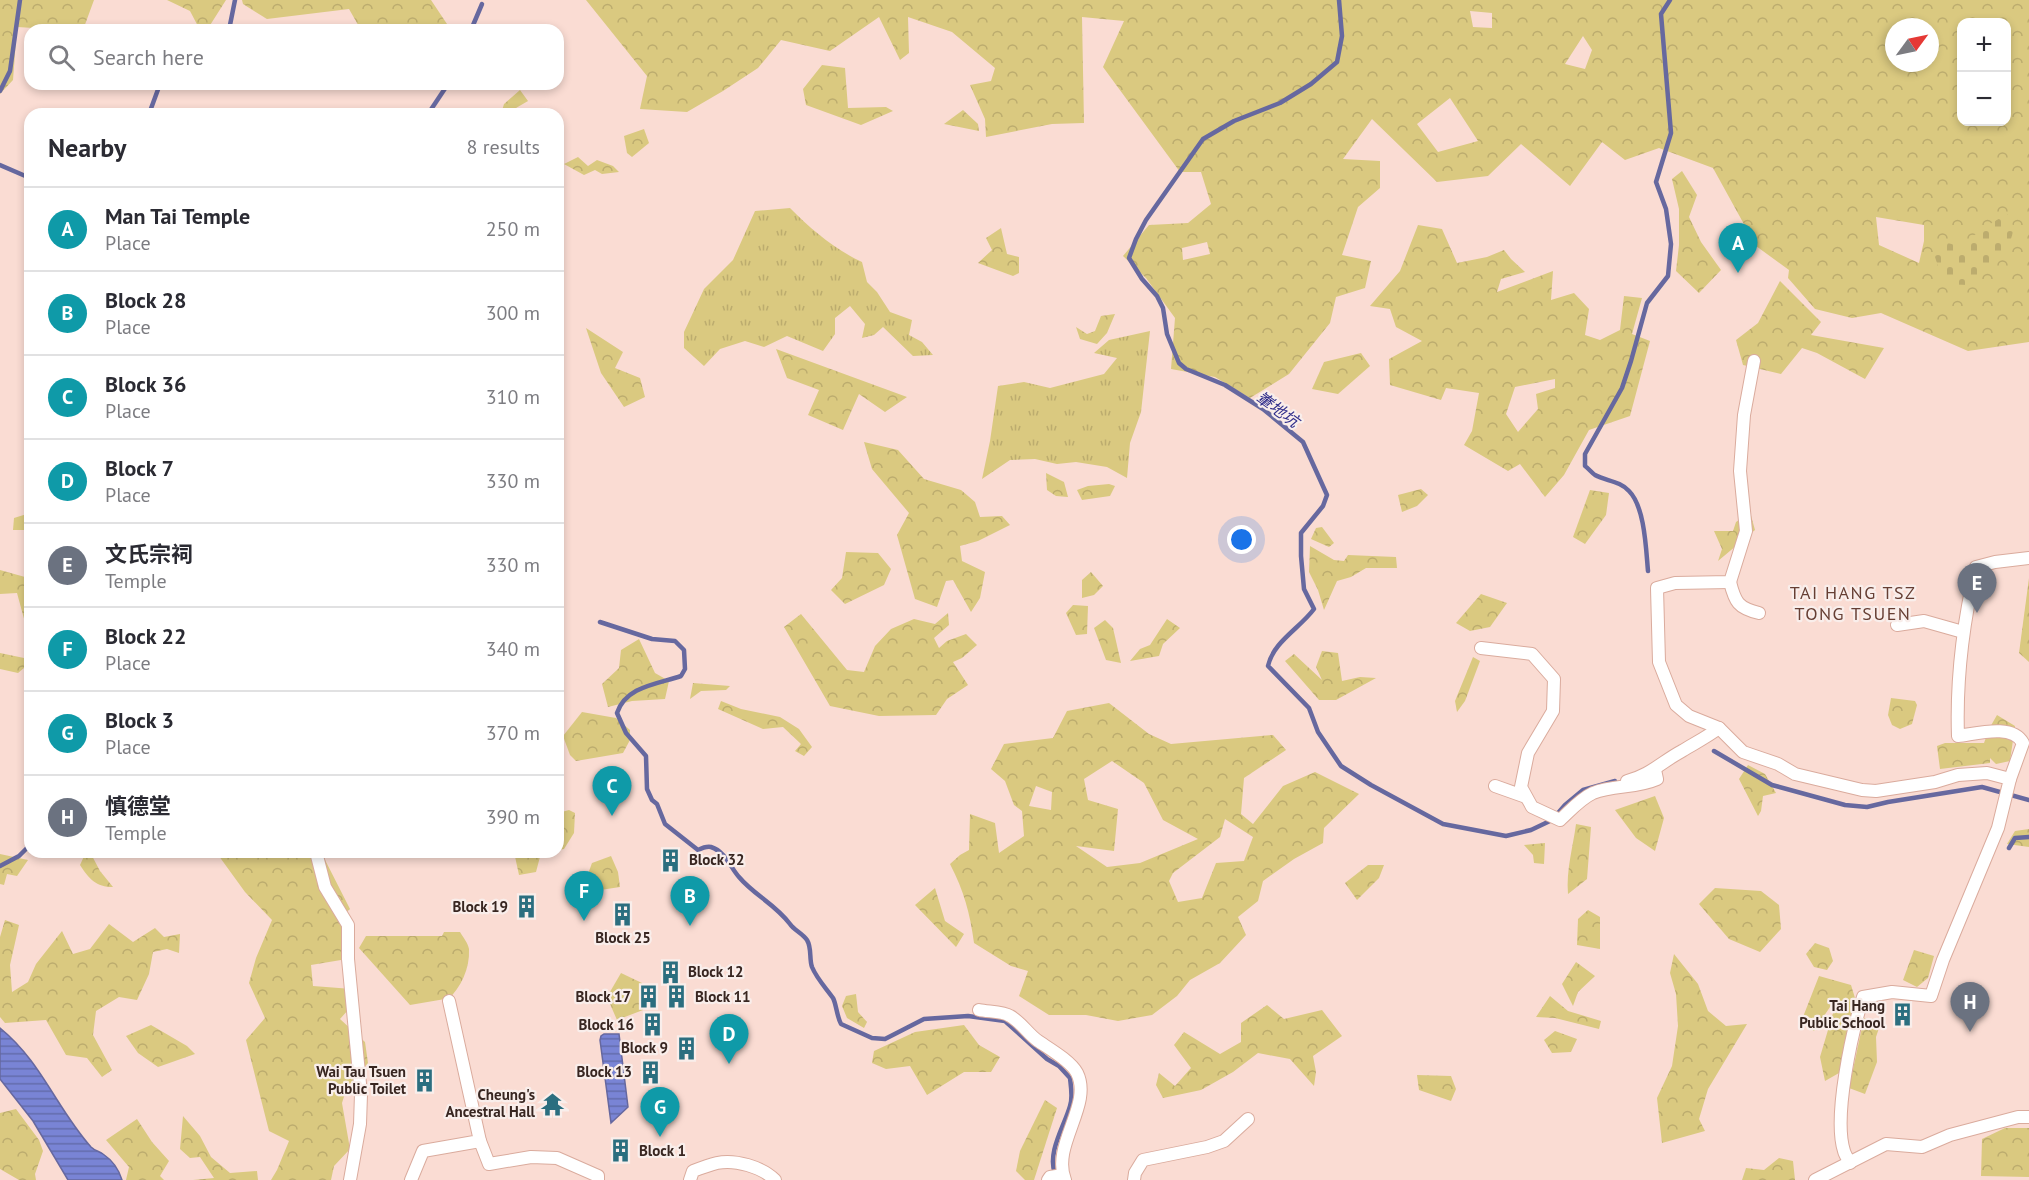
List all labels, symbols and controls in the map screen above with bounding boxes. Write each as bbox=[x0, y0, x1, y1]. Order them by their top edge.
north arrow bbox=[1885, 18, 1939, 72]
map controls bbox=[1957, 18, 2011, 126]
button: + bbox=[1957, 18, 2011, 72]
search box bbox=[24, 24, 564, 90]
icon: search bbox=[45, 41, 78, 74]
text: Search here bbox=[93, 43, 204, 71]
button: − bbox=[1957, 72, 2011, 126]
text: Nearby bbox=[48, 131, 126, 164]
text: 8 results bbox=[467, 134, 540, 160]
text: Man Tai Temple bbox=[105, 202, 250, 230]
text: A bbox=[61, 216, 74, 242]
text: 250 m bbox=[486, 216, 540, 242]
pin: A bbox=[1718, 224, 1758, 273]
text: Place bbox=[105, 230, 151, 256]
text: Block 28 bbox=[105, 286, 186, 314]
text: B bbox=[62, 300, 73, 326]
text: 300 m bbox=[486, 300, 540, 326]
text: Place bbox=[105, 314, 151, 340]
text: Block 36 bbox=[105, 370, 186, 398]
text: C bbox=[62, 384, 73, 410]
text: 310 m bbox=[486, 384, 540, 410]
water label: 輋地坑 bbox=[1253, 387, 1305, 432]
text: Place bbox=[105, 398, 151, 424]
text: Block 7 bbox=[105, 454, 174, 482]
text: D bbox=[61, 468, 74, 494]
text: 330 m bbox=[486, 468, 540, 494]
text: Place bbox=[105, 482, 151, 508]
your location bbox=[1227, 525, 1256, 554]
text: 文氏宗祠 bbox=[105, 540, 193, 568]
text: E bbox=[62, 552, 73, 578]
text: 330 m bbox=[486, 552, 540, 578]
pin: E bbox=[1958, 564, 1996, 613]
text: Temple bbox=[105, 568, 167, 594]
district label: TAI HANG TSZ TONG TSUEN bbox=[1790, 581, 1916, 625]
text: Block 22 bbox=[105, 622, 186, 650]
text: F bbox=[62, 636, 73, 662]
text: 340 m bbox=[486, 636, 540, 662]
text: Place bbox=[105, 650, 151, 676]
text: Block 3 bbox=[105, 706, 174, 734]
text: G bbox=[61, 720, 74, 746]
text: 370 m bbox=[486, 720, 540, 746]
text: Place bbox=[105, 734, 151, 760]
pin: C bbox=[592, 766, 632, 816]
text: 慎德堂 bbox=[105, 792, 171, 820]
text: H bbox=[61, 804, 74, 830]
text: 390 m bbox=[486, 804, 540, 830]
text: Temple bbox=[105, 820, 167, 846]
building icon: Block 32 bbox=[658, 847, 684, 873]
place label: Block 32 bbox=[689, 850, 745, 869]
pin: F bbox=[564, 872, 604, 921]
pin: B bbox=[670, 876, 710, 926]
building icon: Block 19 bbox=[513, 894, 539, 920]
place label: Block 19 bbox=[452, 897, 508, 916]
building icon: Block 25 bbox=[610, 901, 636, 927]
place label: Block 25 bbox=[595, 928, 651, 947]
building icon: Block 12 bbox=[657, 959, 683, 985]
place label: Block 12 bbox=[688, 962, 744, 981]
pin: H bbox=[1950, 982, 1990, 1032]
building icon: Block 17 bbox=[636, 984, 662, 1010]
building icon: Block 11 bbox=[664, 984, 690, 1010]
place label: Block 17 bbox=[575, 987, 631, 1006]
place label: Block 11 bbox=[695, 987, 751, 1006]
place label: Tai Hang Public School bbox=[1799, 996, 1886, 1032]
building icon: Tai Hang Public School bbox=[1890, 1002, 1916, 1028]
building icon: Block 16 bbox=[639, 1012, 665, 1038]
pin: D bbox=[710, 1014, 748, 1064]
place label: Block 16 bbox=[578, 1015, 634, 1034]
building icon: Block 9 bbox=[673, 1035, 699, 1061]
place label: Block 9 bbox=[621, 1038, 668, 1057]
building icon: Block 13 bbox=[637, 1059, 663, 1085]
place label: Wai Tau Tsuen Public Toilet bbox=[316, 1062, 407, 1098]
place label: Block 13 bbox=[576, 1062, 632, 1081]
building icon: Wai Tau Tsuen Public Toilet bbox=[411, 1068, 437, 1094]
place label: Cheung's Ancestral Hall bbox=[445, 1085, 536, 1121]
pin: G bbox=[640, 1088, 680, 1137]
temple icon: Cheung's Ancestral Hall bbox=[540, 1091, 566, 1117]
building icon: Block 1 bbox=[608, 1138, 634, 1164]
place label: Block 1 bbox=[639, 1141, 686, 1160]

